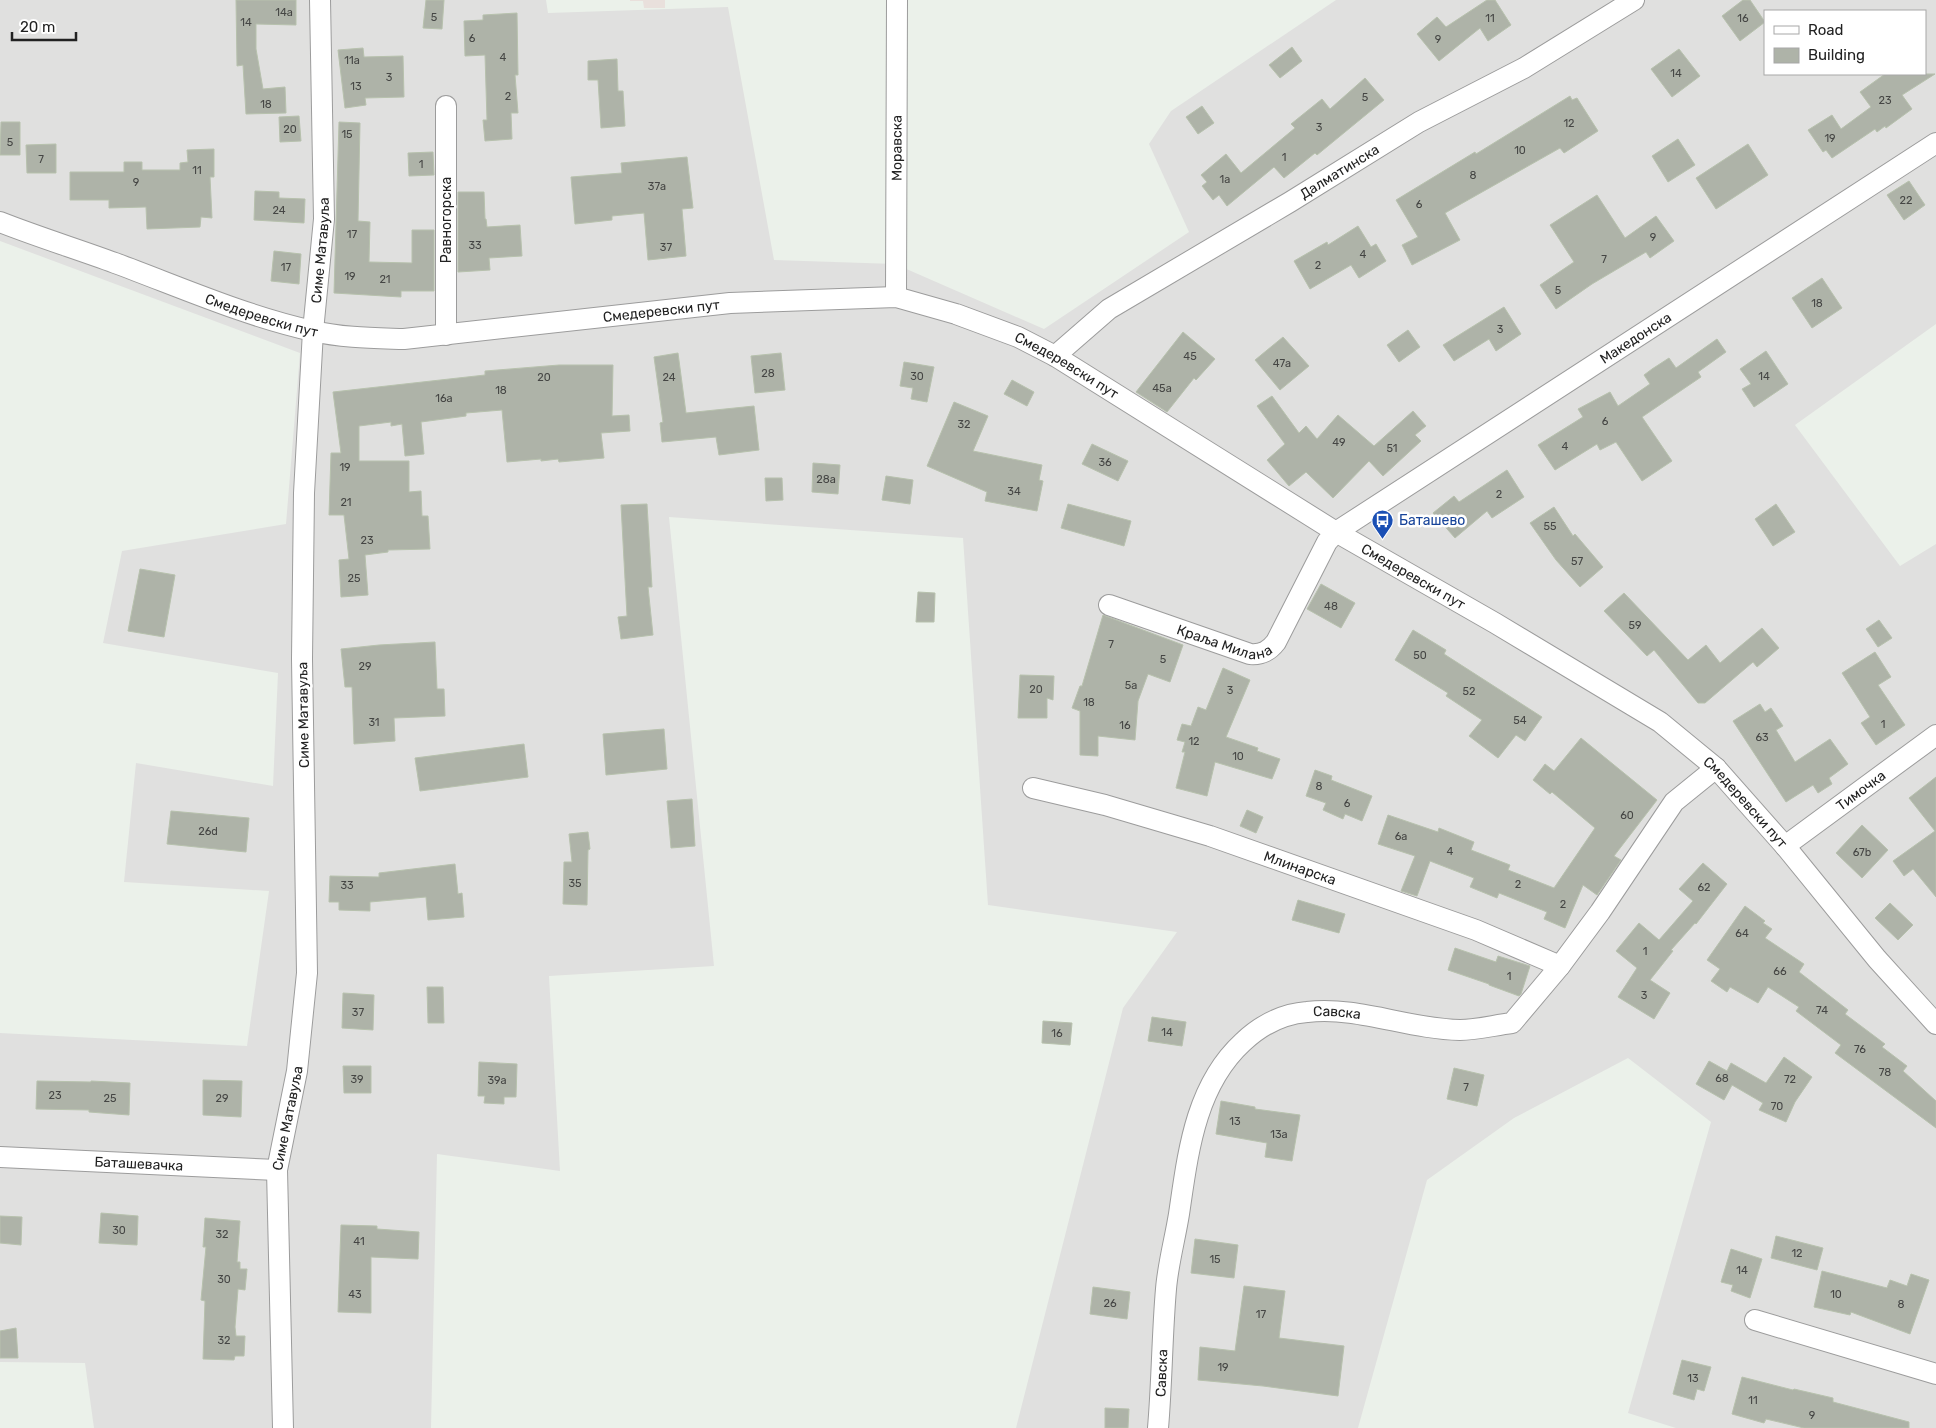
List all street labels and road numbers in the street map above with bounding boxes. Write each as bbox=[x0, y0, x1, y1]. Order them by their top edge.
street label: Моравска bbox=[888, 115, 906, 181]
street label: Далматинска bbox=[1297, 141, 1383, 203]
street label: Равногорска bbox=[438, 177, 455, 263]
street label: Симе Матавуља bbox=[308, 197, 333, 304]
street label: Смедеревски пут bbox=[203, 290, 320, 341]
street label: Смедеревски пут bbox=[602, 296, 721, 326]
street label: Македонска bbox=[1597, 309, 1675, 368]
street label: Смедеревски пут bbox=[1012, 329, 1121, 403]
street label: Смедеревски пут bbox=[1358, 540, 1468, 613]
street label: Краља Милана bbox=[1175, 621, 1276, 663]
street label: Симе Матавуља bbox=[294, 662, 313, 768]
street label: Смедеревски пут bbox=[1700, 753, 1791, 852]
street label: Тимочка bbox=[1833, 767, 1889, 815]
street label: Млинарска bbox=[1262, 848, 1338, 889]
street label: Савска bbox=[1313, 1003, 1362, 1023]
street label: Симе Матавуља bbox=[269, 1065, 306, 1172]
street label: Баташевачка bbox=[94, 1153, 184, 1175]
street label: Савска bbox=[1152, 1349, 1171, 1398]

